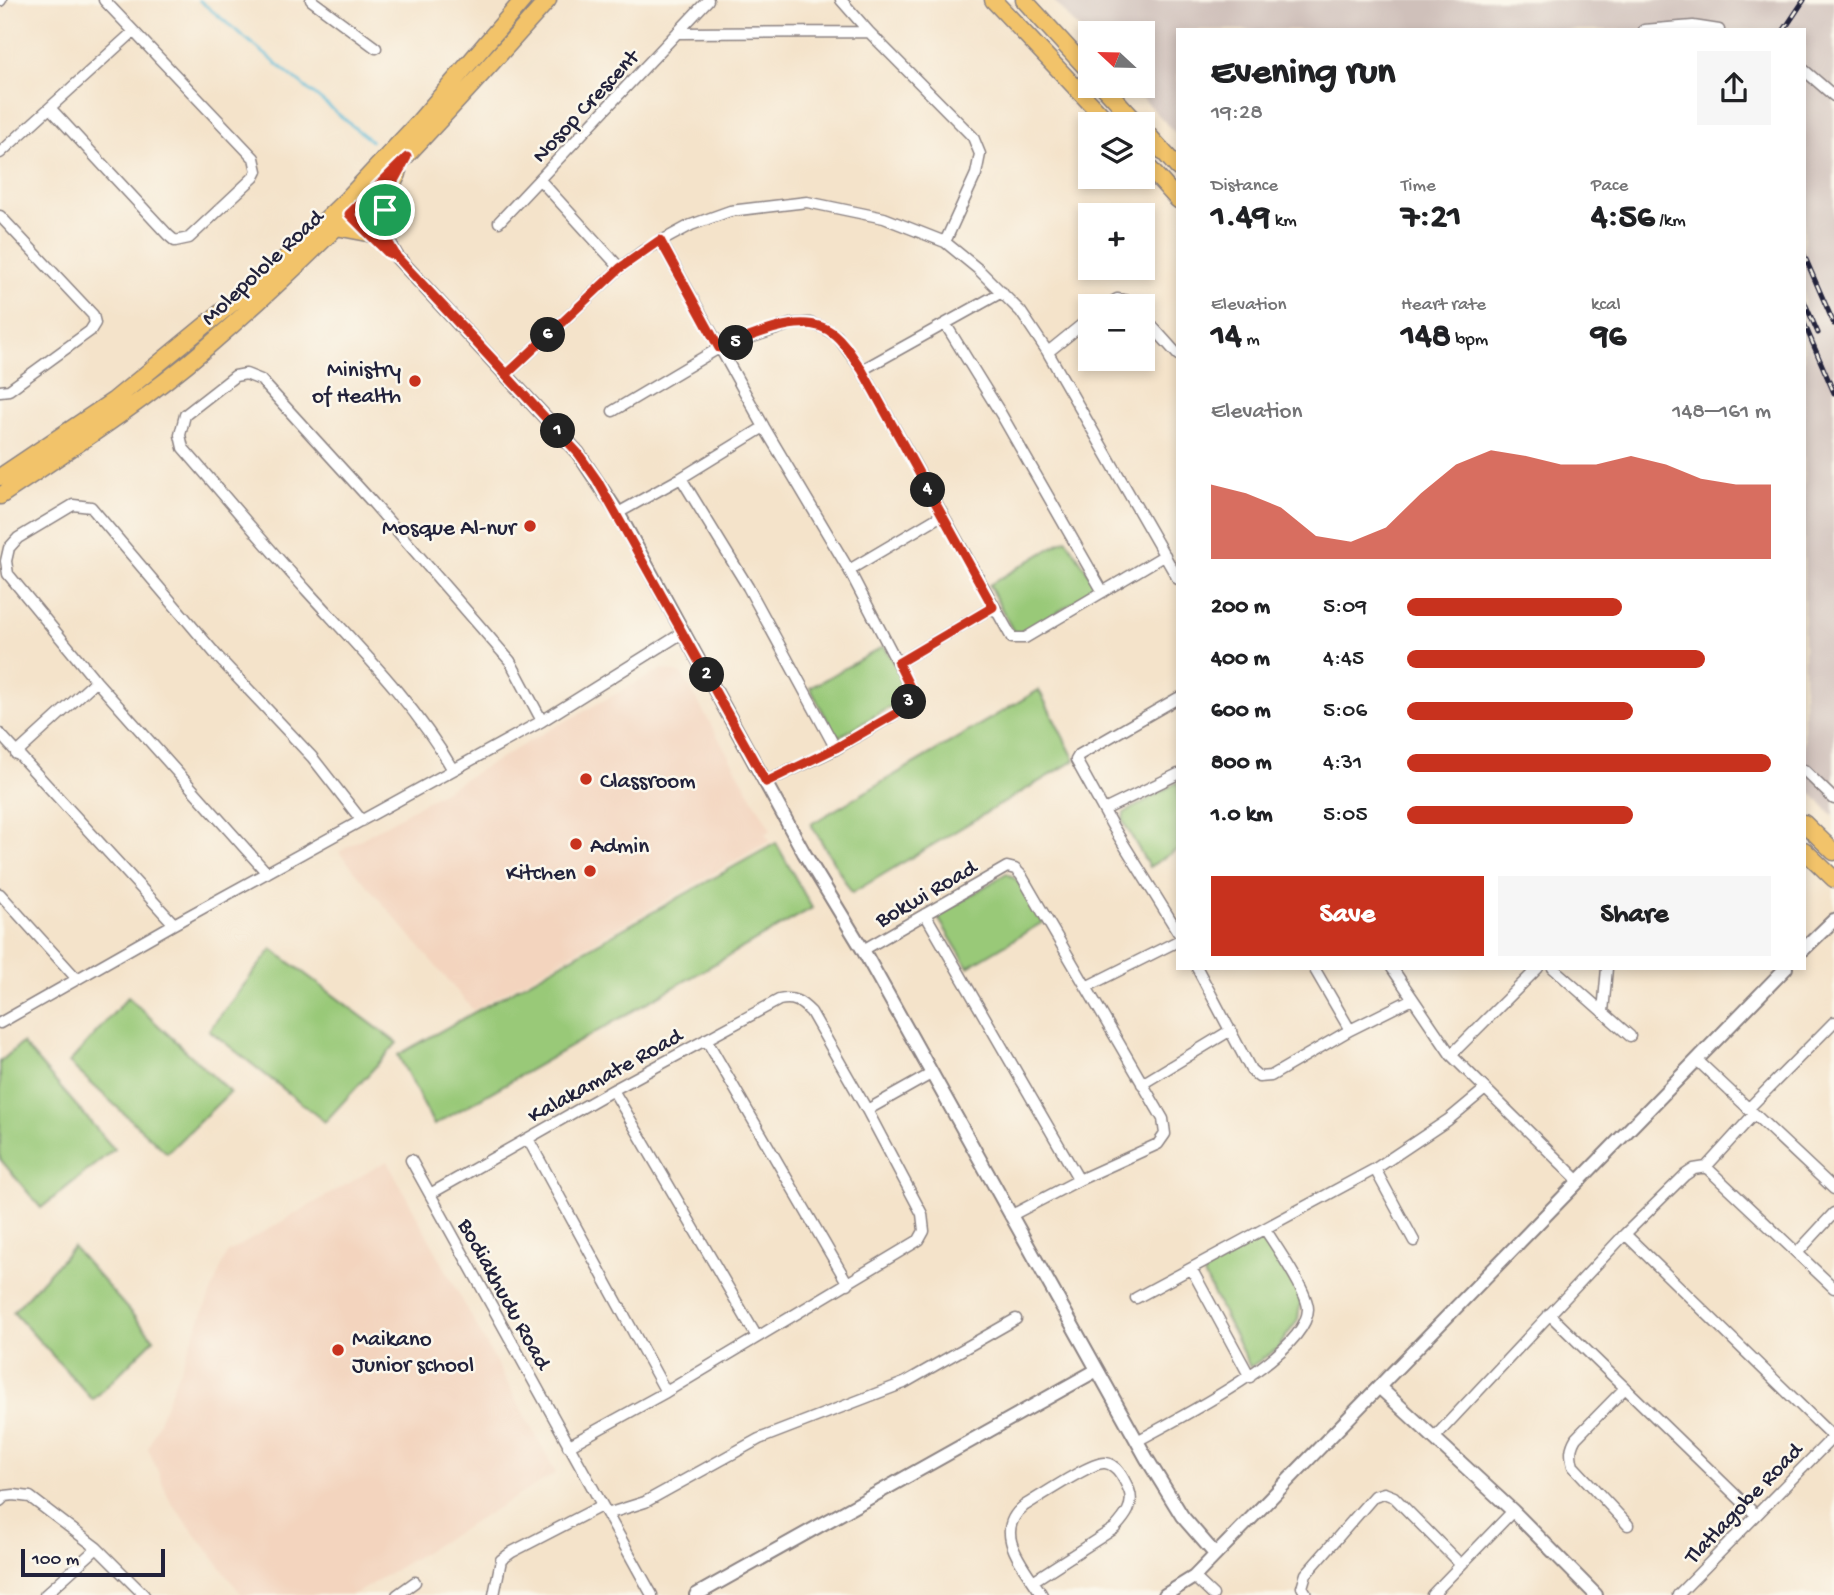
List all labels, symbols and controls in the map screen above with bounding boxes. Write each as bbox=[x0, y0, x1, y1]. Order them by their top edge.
north arrow bbox=[1078, 21, 1155, 98]
map controls bbox=[1078, 21, 1155, 371]
street label: Nosop Crescent bbox=[527, 44, 647, 170]
button: share bbox=[1697, 51, 1771, 125]
text: Evening run bbox=[1211, 52, 1395, 96]
text: 19:28 bbox=[1211, 100, 1263, 127]
button: layers bbox=[1078, 112, 1155, 189]
text: Distance bbox=[1211, 175, 1278, 198]
text: Time bbox=[1401, 175, 1436, 198]
text: Pace bbox=[1591, 175, 1628, 198]
pin bbox=[355, 180, 415, 240]
icon: arrive bbox=[366, 191, 404, 229]
text: 1.49 bbox=[1211, 198, 1270, 239]
text: 7:21 bbox=[1401, 198, 1461, 239]
text: 4:56 bbox=[1591, 198, 1655, 239]
button: + bbox=[1078, 203, 1155, 280]
street label: Molepolole Road bbox=[197, 204, 331, 332]
text: km bbox=[1270, 210, 1297, 233]
text: /km bbox=[1655, 210, 1686, 233]
button: − bbox=[1078, 294, 1155, 371]
text: Elevation bbox=[1211, 294, 1287, 317]
text: Heart rate bbox=[1401, 294, 1486, 317]
text: kcal bbox=[1591, 294, 1621, 317]
text: 14 bbox=[1211, 317, 1242, 358]
text: 148 bbox=[1401, 317, 1451, 358]
text: 96 bbox=[1591, 317, 1626, 358]
pin: 6 bbox=[530, 318, 566, 352]
text: 6 bbox=[543, 323, 552, 346]
pin: 5 bbox=[718, 326, 754, 360]
text: m bbox=[1242, 329, 1260, 352]
text: bpm bbox=[1451, 329, 1488, 352]
text: 5 bbox=[731, 331, 741, 354]
place label: Ministry of Health bbox=[312, 358, 401, 411]
marker: Ministry of Health bbox=[407, 373, 423, 389]
text: Elevation bbox=[1211, 399, 1302, 426]
text: 148–161 m bbox=[1672, 399, 1771, 426]
pin: 1 bbox=[540, 414, 576, 448]
text: 1 bbox=[554, 419, 561, 442]
pin: 4 bbox=[911, 472, 946, 508]
text: 4 bbox=[923, 478, 932, 501]
place label: Mosque Al-nur bbox=[382, 516, 518, 543]
marker: Mosque Al-nur bbox=[522, 518, 538, 534]
text: 200 m bbox=[1211, 594, 1270, 621]
text: 5:09 bbox=[1323, 594, 1367, 621]
text: 400 m bbox=[1211, 646, 1270, 673]
text: 4:45 bbox=[1323, 646, 1364, 673]
pin: 2 bbox=[690, 658, 724, 692]
text: 2 bbox=[702, 663, 711, 686]
pin: 3 bbox=[892, 684, 926, 720]
text: 3 bbox=[904, 690, 913, 713]
text: 600 m bbox=[1211, 698, 1271, 725]
text: 5:06 bbox=[1323, 698, 1367, 725]
text: 800 m bbox=[1211, 750, 1272, 777]
text: 4:31 bbox=[1323, 750, 1362, 777]
place label: Classroom bbox=[600, 769, 696, 796]
marker: Classroom bbox=[578, 771, 594, 787]
text: 1.0 km bbox=[1211, 802, 1273, 829]
text: 5:05 bbox=[1323, 802, 1367, 829]
place label: Admin bbox=[590, 834, 649, 861]
marker: Admin bbox=[568, 836, 584, 852]
street label: Bokwi Road bbox=[870, 854, 984, 935]
place label: Kitchen bbox=[506, 861, 576, 888]
marker: Kitchen bbox=[582, 863, 598, 879]
button: Save bbox=[1211, 876, 1484, 956]
button: Share bbox=[1498, 876, 1771, 956]
street label: Kalakamate Road bbox=[524, 1023, 689, 1131]
street label: Bodiakhudu Road bbox=[450, 1214, 556, 1376]
place label: Maikano Junior school bbox=[352, 1327, 474, 1380]
marker: Maikano Junior school bbox=[330, 1342, 346, 1358]
street label: Tlatlagobe Road bbox=[1678, 1437, 1810, 1572]
scale bar bbox=[21, 1546, 164, 1578]
text: 100 m bbox=[32, 1549, 79, 1572]

